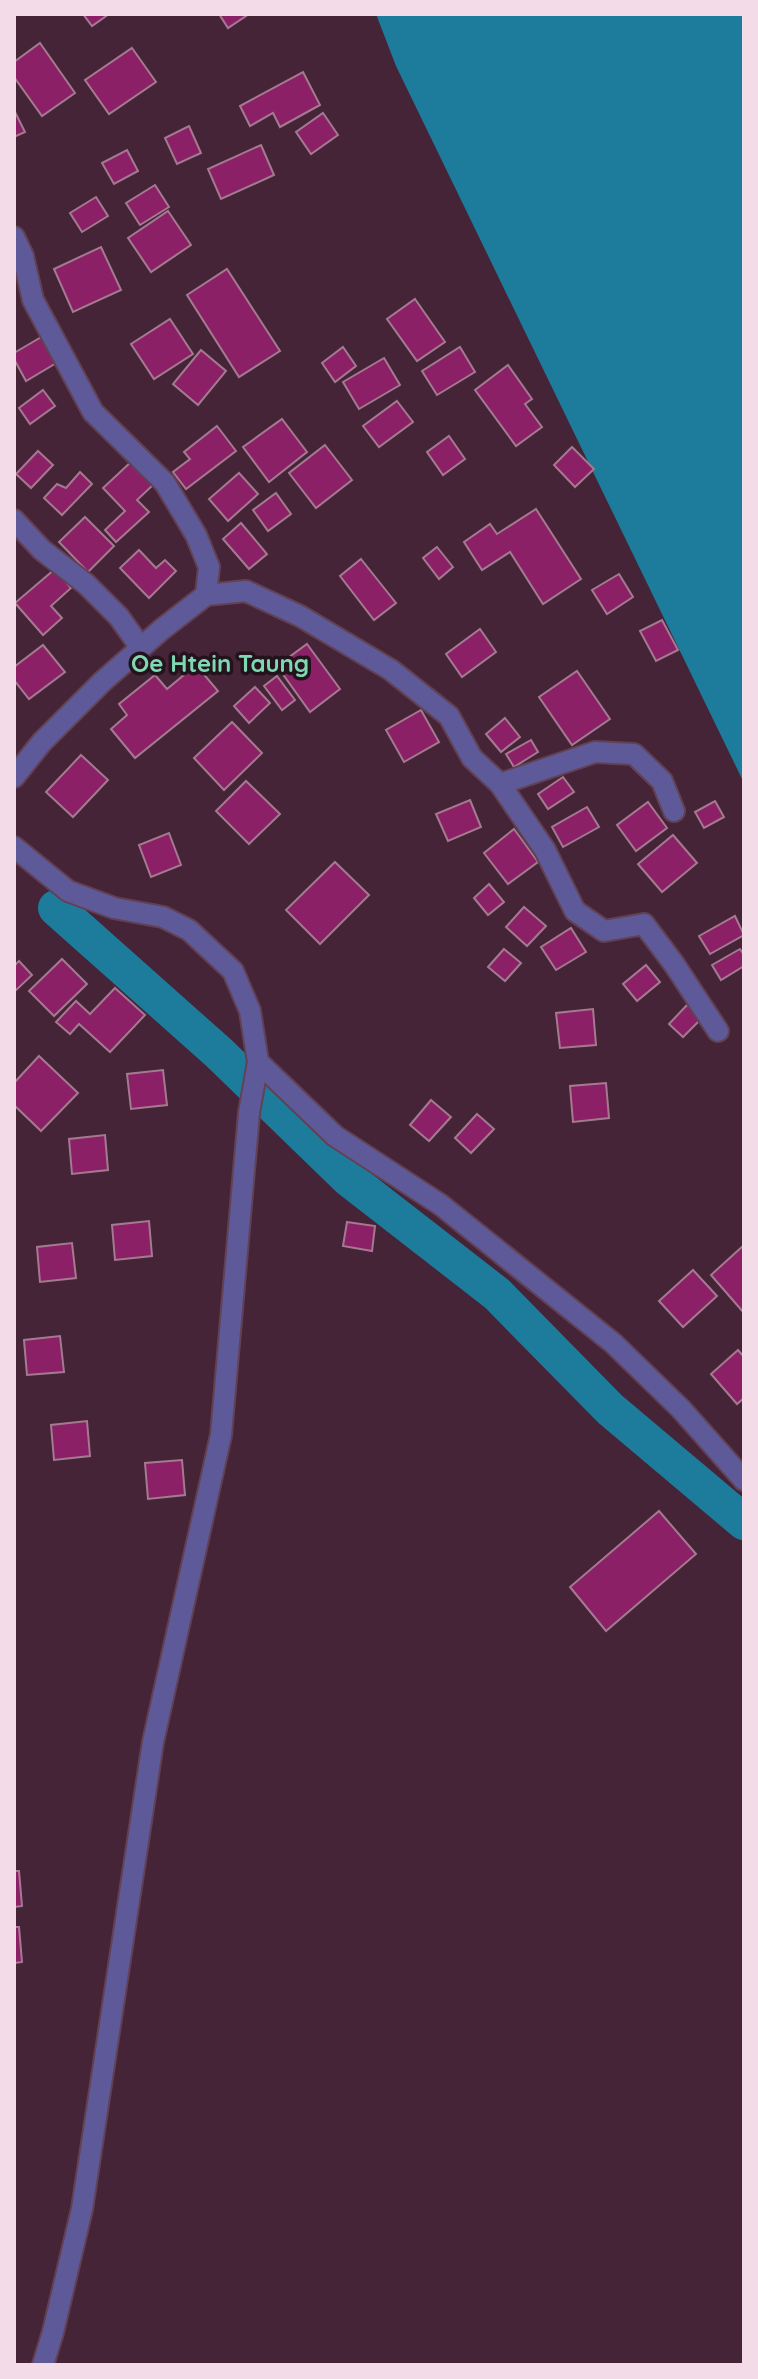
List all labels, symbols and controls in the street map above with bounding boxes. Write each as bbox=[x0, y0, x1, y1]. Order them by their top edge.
district label: Oe Htein Taung bbox=[131, 648, 309, 678]

